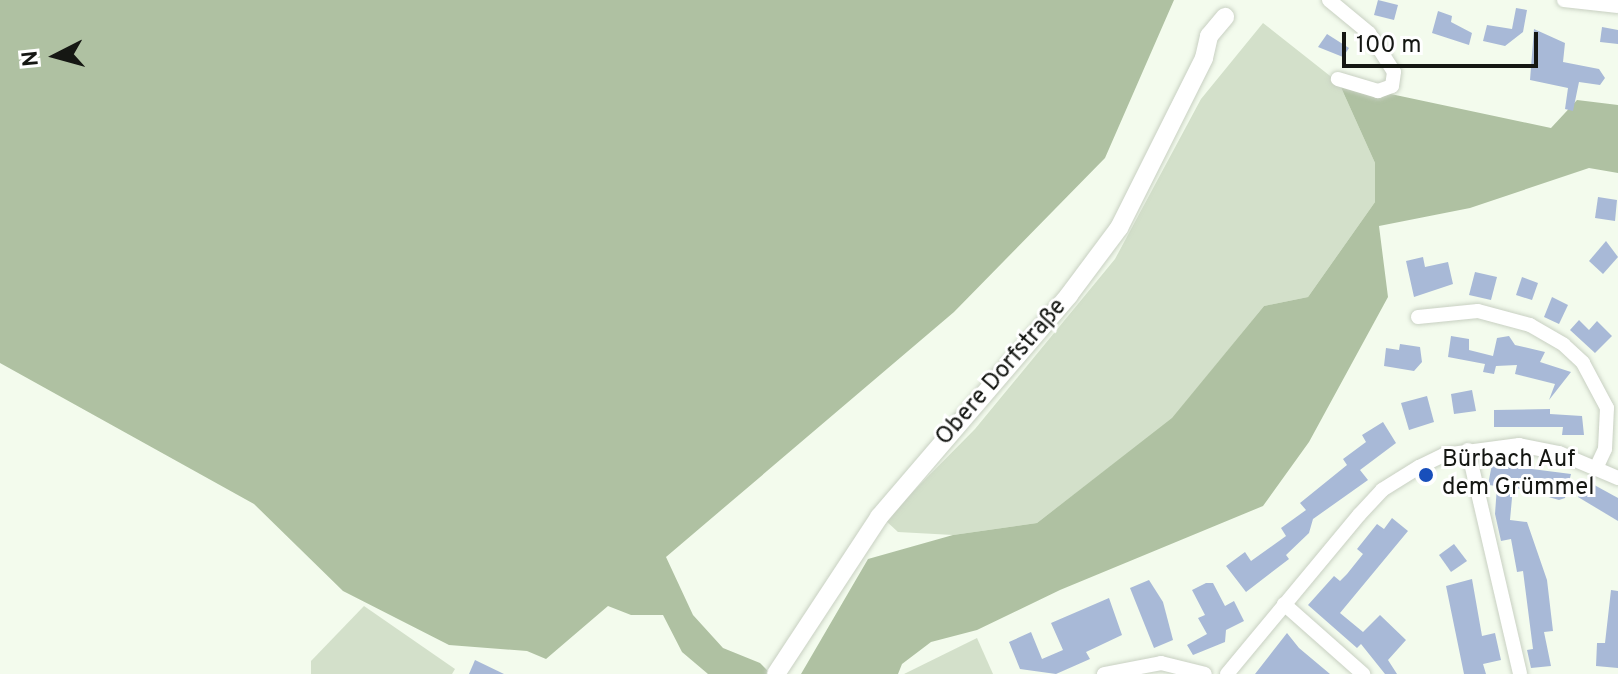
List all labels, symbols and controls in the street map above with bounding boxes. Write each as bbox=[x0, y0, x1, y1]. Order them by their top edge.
north arrow bbox=[16, 16, 96, 96]
scale bar bbox=[1346, 16, 1542, 66]
text: 100 m bbox=[1356, 31, 1422, 61]
text: N bbox=[17, 49, 46, 68]
street label: Obere Dorfstraße bbox=[930, 294, 1074, 452]
place label: Bürbach Auf dem Grümmel bbox=[1442, 447, 1594, 503]
marker: Bürbach Auf dem Grümmel bbox=[1417, 466, 1435, 484]

